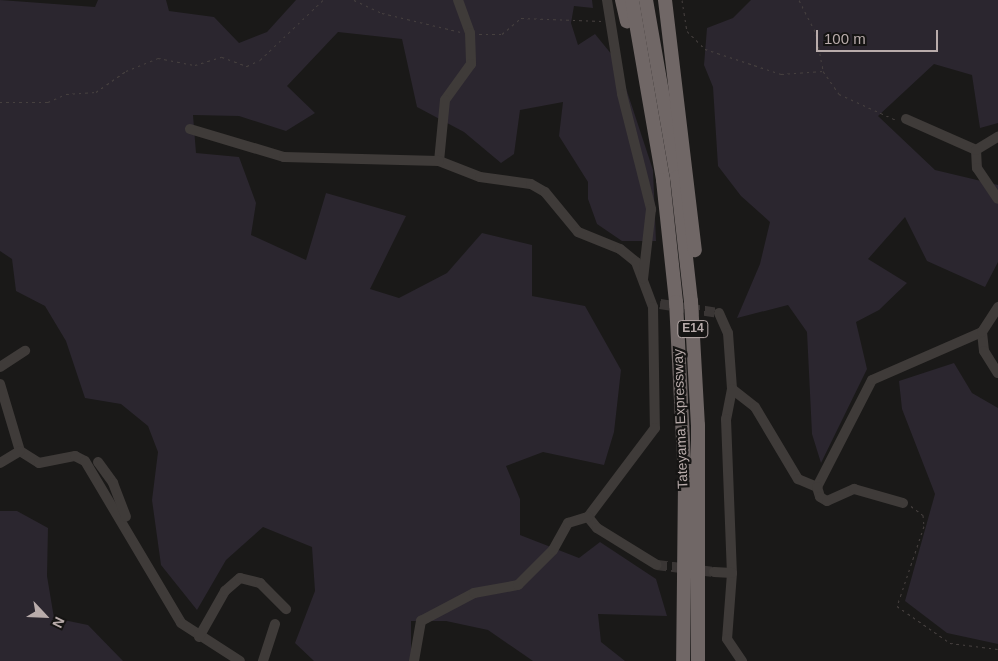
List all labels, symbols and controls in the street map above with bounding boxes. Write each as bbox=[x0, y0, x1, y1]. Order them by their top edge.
scale bar bbox=[818, 20, 940, 52]
text: 100 m bbox=[824, 30, 866, 47]
road number: E14 bbox=[677, 320, 709, 338]
street label: Tateyama Expressway bbox=[669, 349, 691, 489]
north arrow bbox=[20, 591, 70, 641]
text: N bbox=[49, 614, 68, 630]

